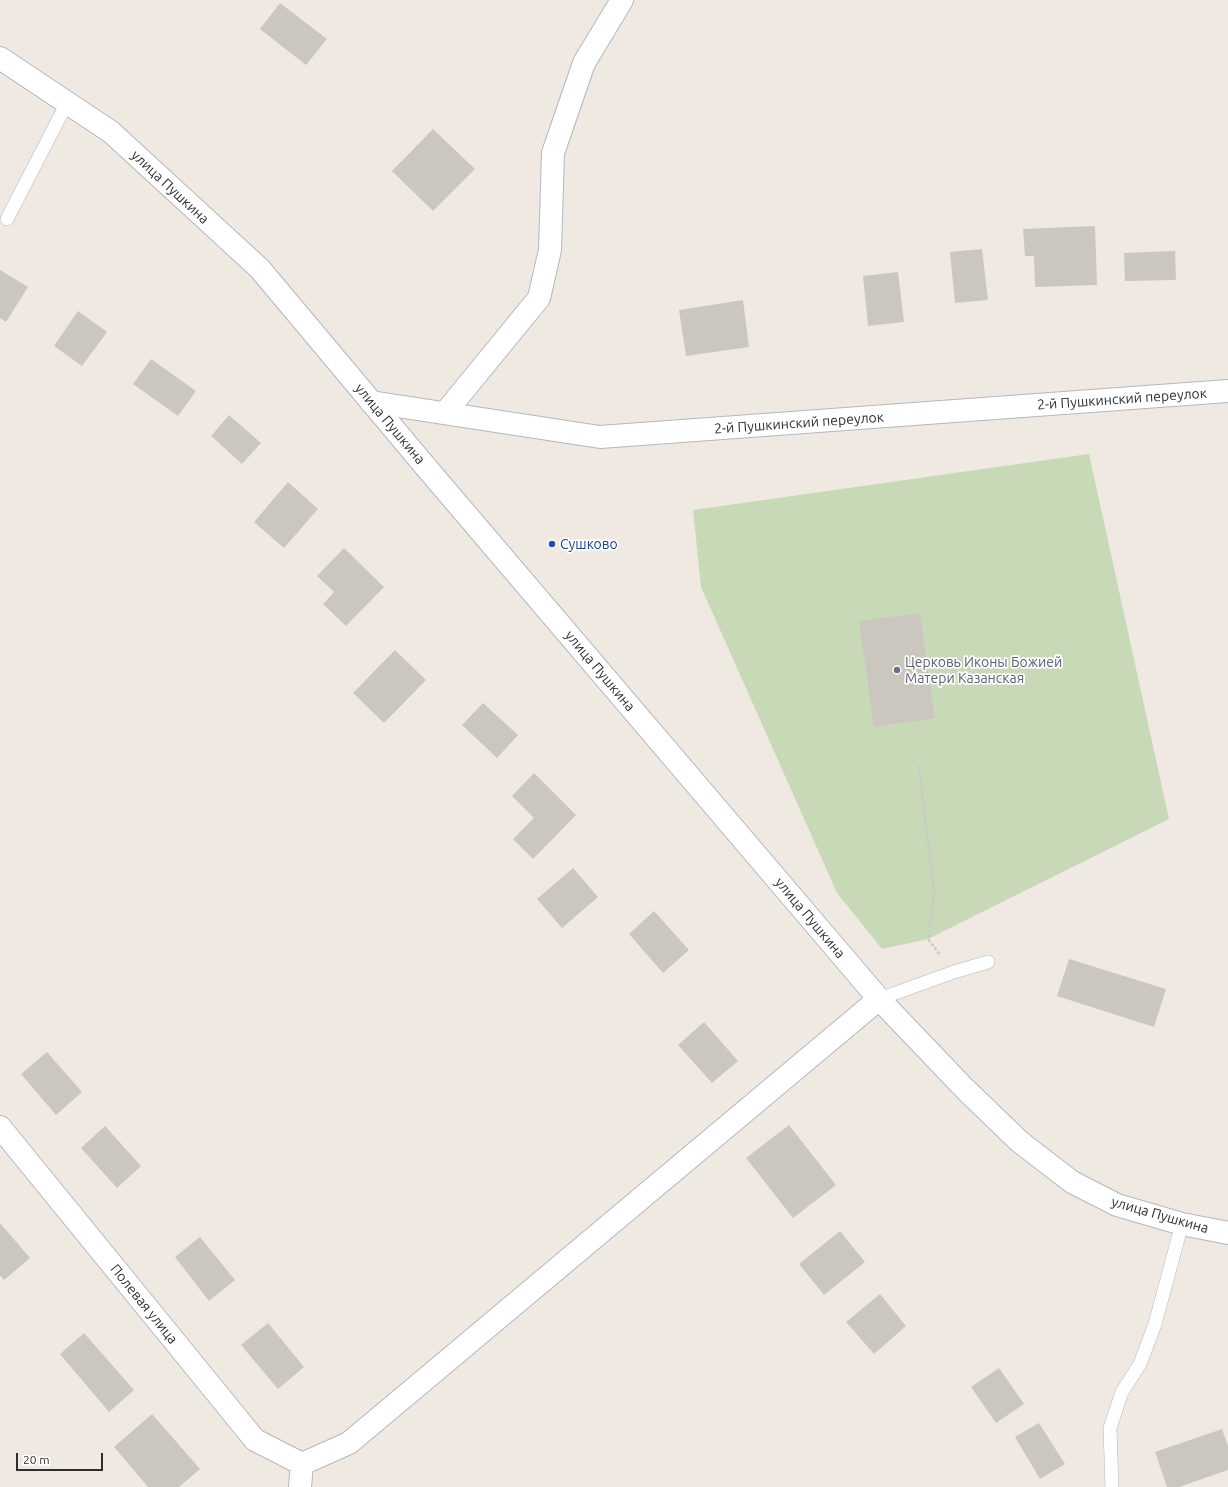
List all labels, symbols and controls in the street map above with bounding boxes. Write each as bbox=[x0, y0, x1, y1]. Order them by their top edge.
street label: улица Пушкина bbox=[128, 147, 212, 227]
street label: улица Пушкина bbox=[351, 380, 429, 468]
street label: 2-й Пушкинский переулок bbox=[1037, 385, 1207, 413]
street label: 2-й Пушкинский переулок bbox=[714, 409, 884, 437]
place label: Сушково bbox=[560, 536, 618, 552]
marker: Сушково bbox=[547, 539, 557, 549]
street label: улица Пушкина bbox=[561, 627, 639, 715]
place label: Церковь Иконы Божией Матери Казанская bbox=[905, 654, 1062, 686]
marker: Церковь Иконы Божией Матери Казанская bbox=[892, 665, 902, 675]
street label: улица Пушкина bbox=[771, 874, 849, 962]
street label: улица Пушкина bbox=[1110, 1193, 1210, 1237]
street label: Полевая улица bbox=[107, 1261, 181, 1347]
scale bar bbox=[18, 1445, 105, 1471]
text: 20 m bbox=[23, 1453, 50, 1466]

